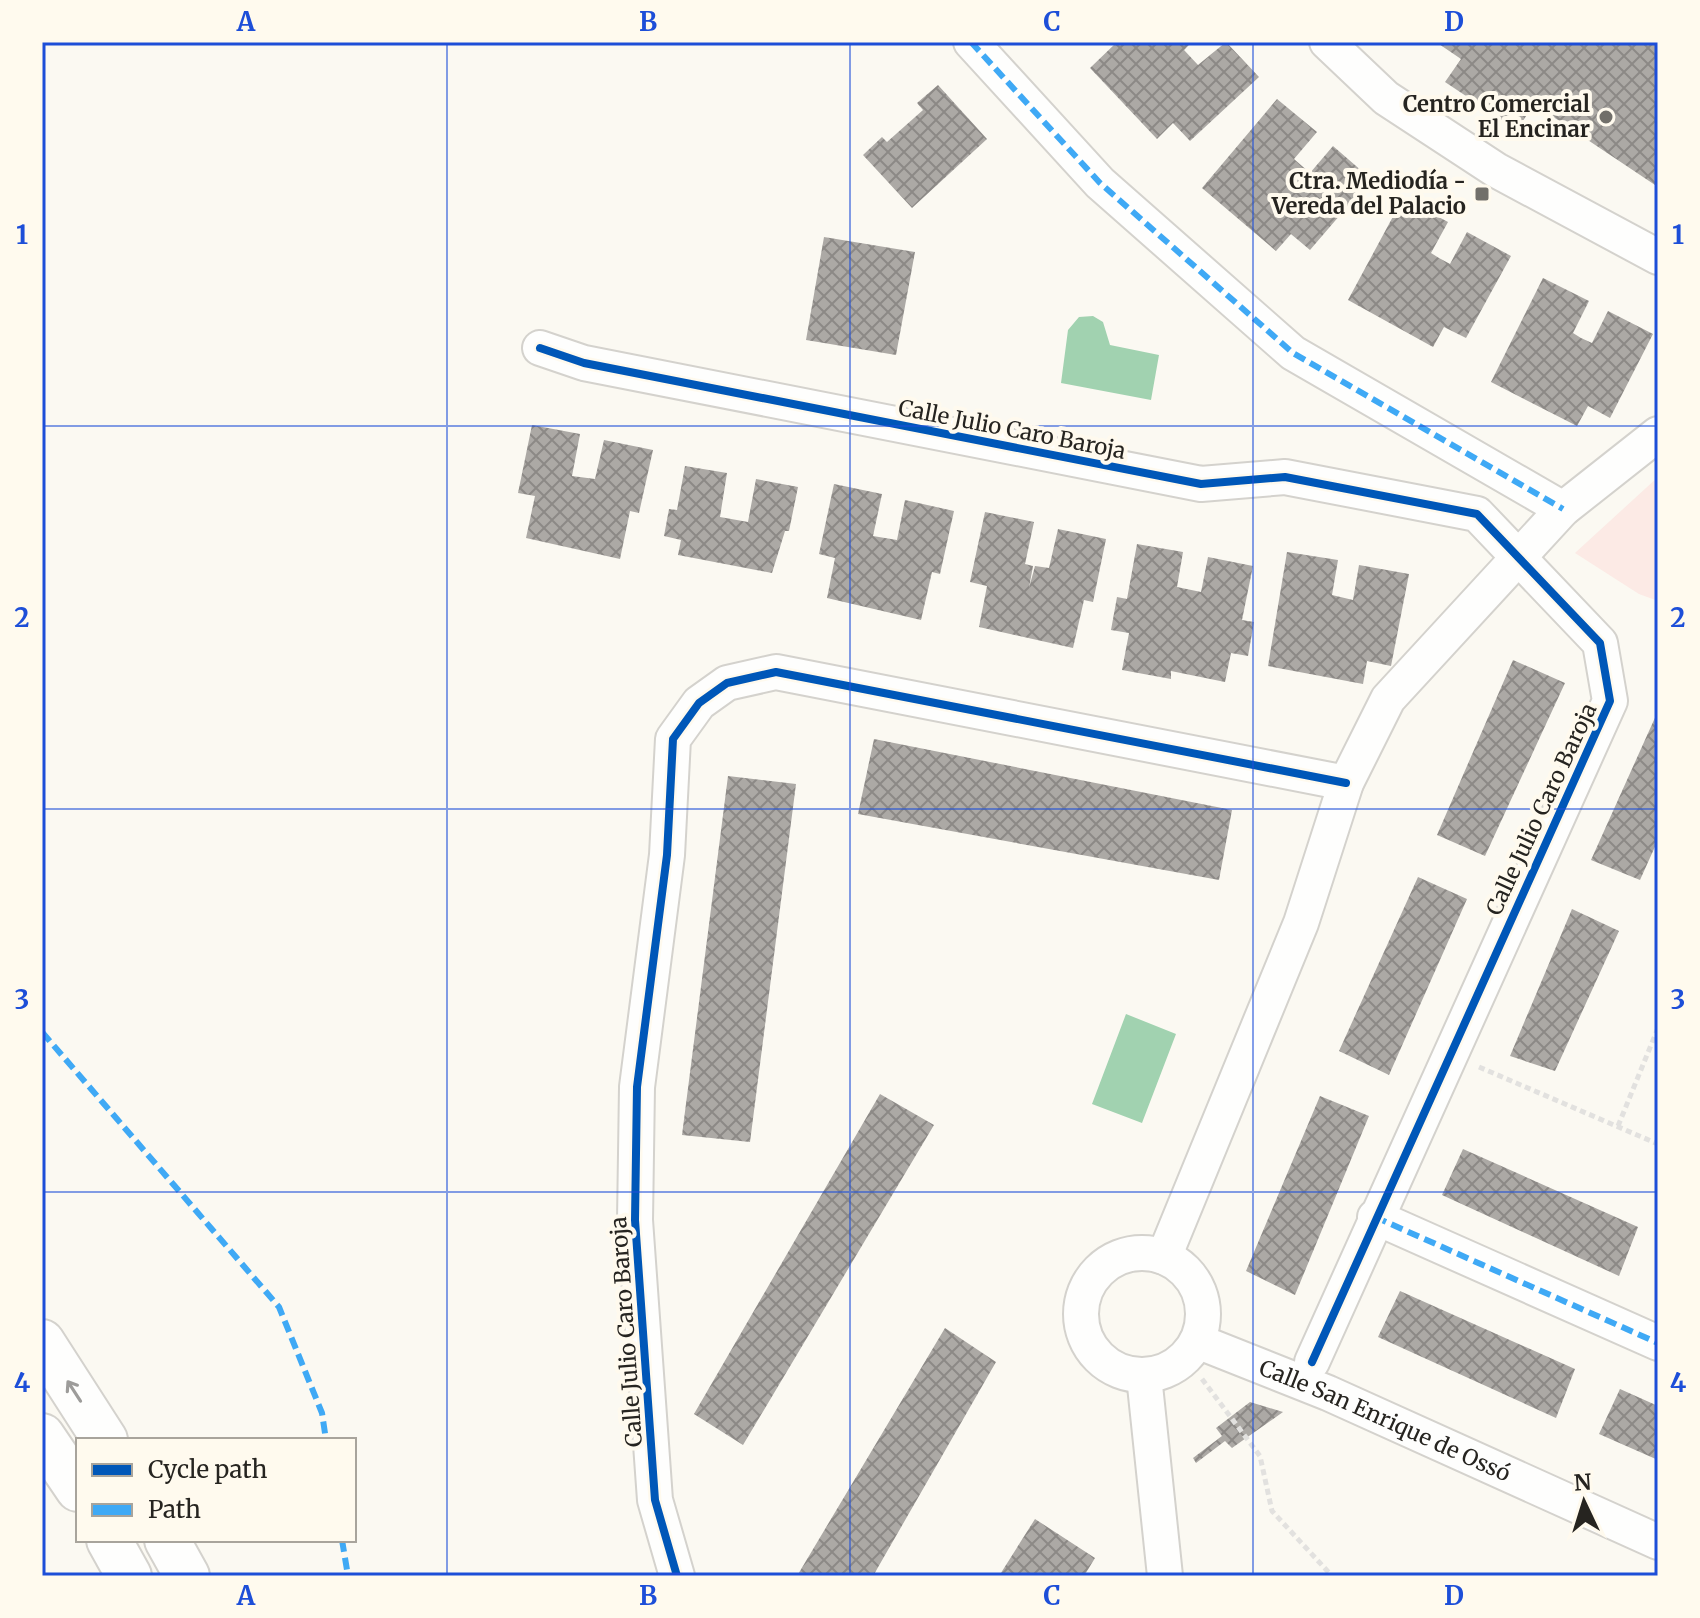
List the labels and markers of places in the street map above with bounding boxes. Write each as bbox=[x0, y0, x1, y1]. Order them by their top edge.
place label: Centro Comercial El Encinar bbox=[1403, 90, 1590, 143]
marker: Centro Comercial El Encinar bbox=[1597, 108, 1615, 126]
place label: Ctra. Mediodía - Vereda del Palacio bbox=[1271, 167, 1466, 220]
marker: Ctra. Mediodía - Vereda del Palacio bbox=[1473, 185, 1491, 203]

